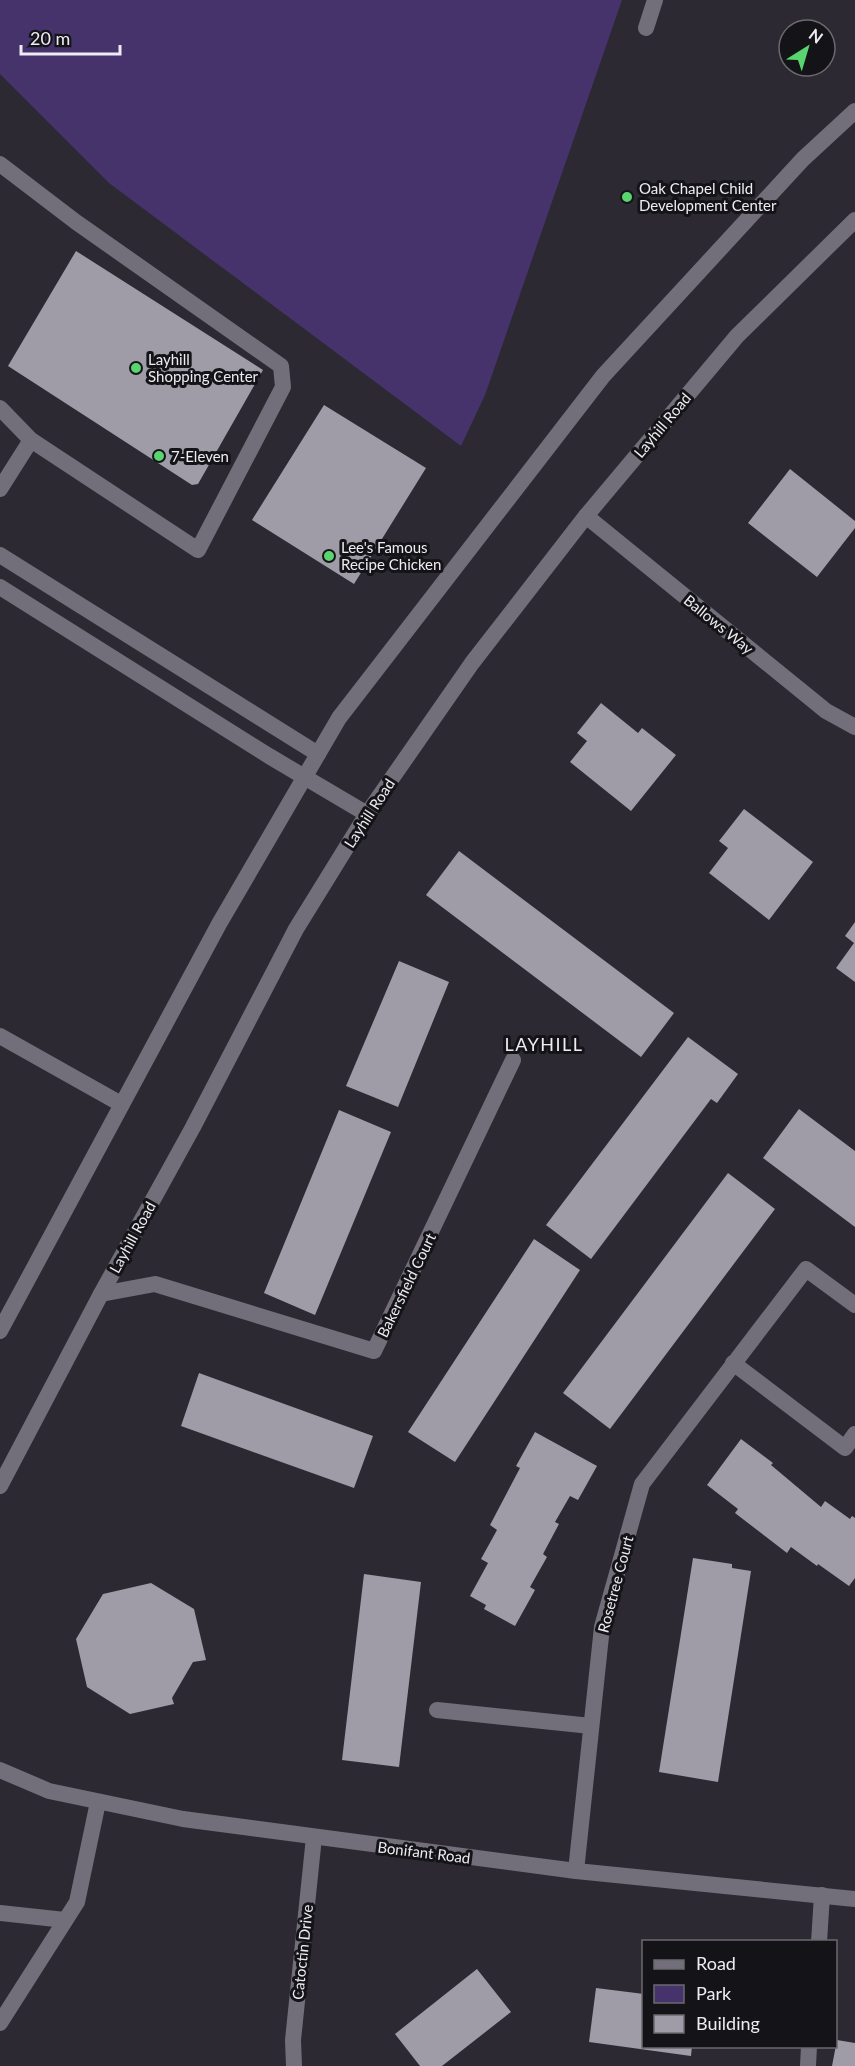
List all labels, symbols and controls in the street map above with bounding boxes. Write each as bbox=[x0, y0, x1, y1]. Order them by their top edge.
scale bar bbox=[21, 18, 120, 56]
north arrow bbox=[777, 18, 837, 78]
text: N bbox=[806, 24, 827, 47]
text: 20 m bbox=[30, 27, 70, 49]
place label: Oak Chapel Child Development Center bbox=[639, 179, 777, 214]
marker: Oak Chapel Child Development Center bbox=[620, 190, 634, 204]
place label: Layhill Shopping Center bbox=[148, 350, 259, 385]
marker: Layhill Shopping Center bbox=[129, 361, 143, 375]
street label: Layhill Road bbox=[630, 389, 694, 461]
place label: 7-Eleven bbox=[171, 447, 229, 465]
marker: 7-Eleven bbox=[152, 449, 166, 463]
place label: Lee's Famous Recipe Chicken bbox=[341, 538, 441, 573]
marker: Lee's Famous Recipe Chicken bbox=[322, 549, 336, 563]
street label: Ballows Way bbox=[681, 591, 758, 658]
street label: Layhill Road bbox=[340, 775, 398, 851]
district label: LAYHILL bbox=[504, 1033, 584, 1055]
street label: Layhill Road bbox=[105, 1198, 159, 1276]
street label: Bakersfield Court bbox=[373, 1229, 439, 1340]
street label: Rosetree Court bbox=[593, 1533, 637, 1634]
street label: Bonifant Road bbox=[377, 1837, 471, 1867]
street label: Catoctin Drive bbox=[288, 1903, 316, 2000]
legend bbox=[642, 1940, 837, 2048]
text: Road bbox=[696, 1952, 736, 1974]
text: Park bbox=[696, 1982, 732, 2004]
text: Building bbox=[696, 2012, 760, 2034]

